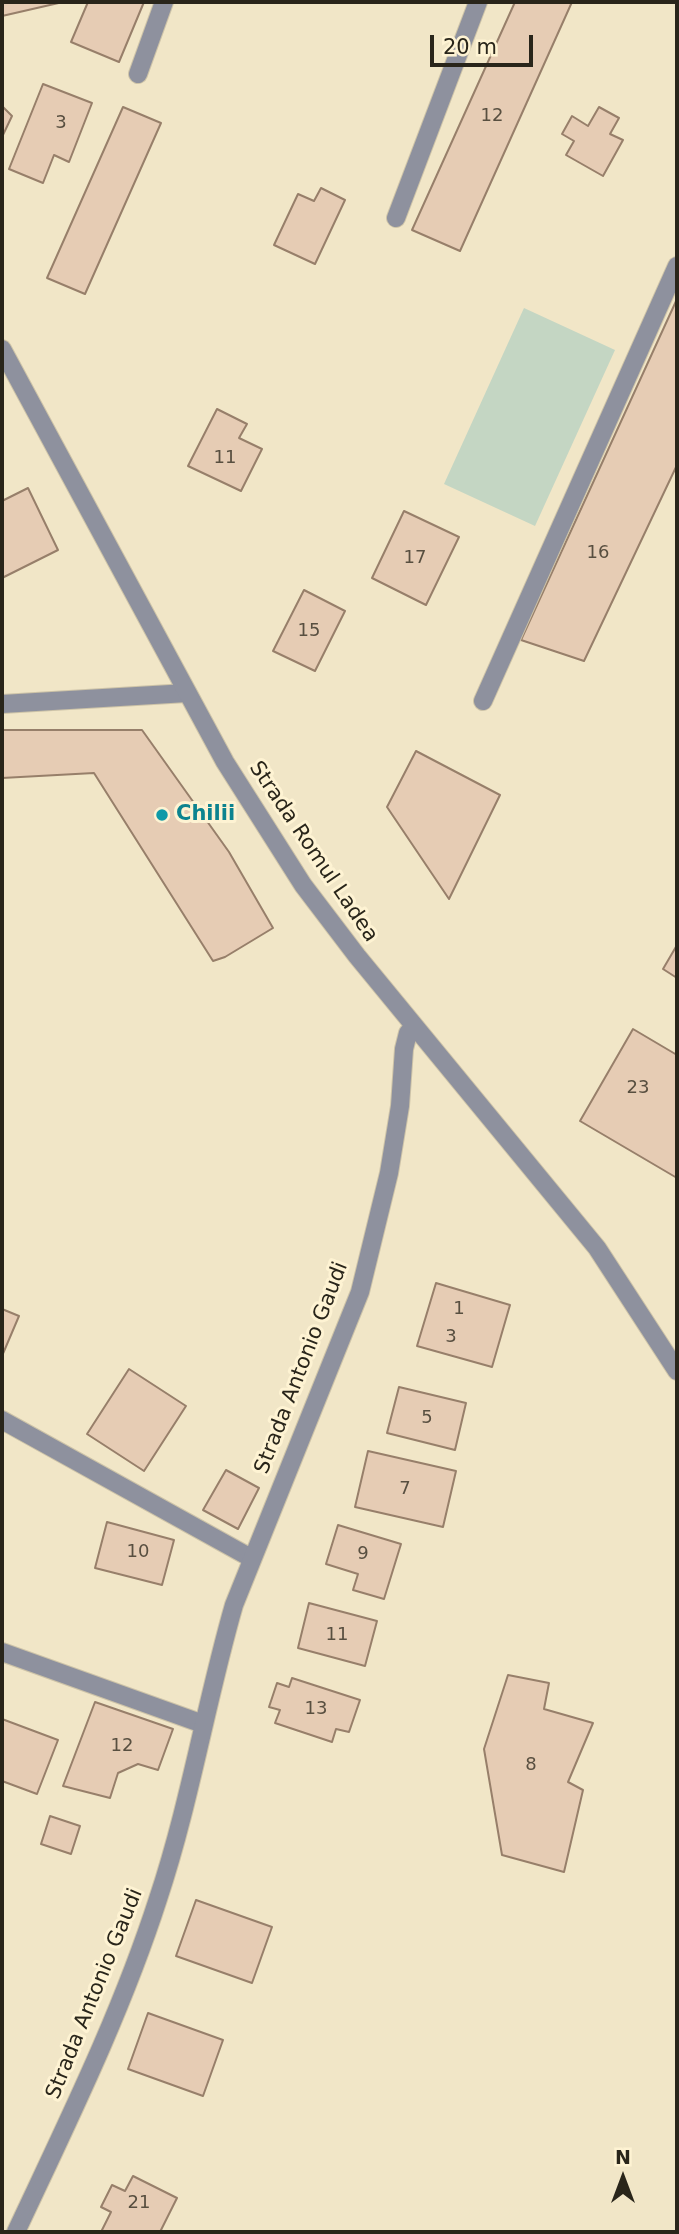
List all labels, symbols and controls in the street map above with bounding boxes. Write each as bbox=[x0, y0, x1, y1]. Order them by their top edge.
scale bar bbox=[434, 21, 537, 65]
text: 20 m bbox=[443, 35, 497, 59]
house number: 12 bbox=[481, 105, 503, 127]
house number: 3 bbox=[55, 112, 67, 134]
house number: 11 bbox=[214, 447, 236, 469]
house number: 16 bbox=[587, 542, 609, 564]
house number: 17 bbox=[404, 547, 426, 569]
house number: 15 bbox=[298, 620, 320, 642]
street label: Strada Romul Ladea bbox=[243, 757, 383, 947]
place label: Chilii bbox=[176, 802, 235, 828]
marker: Chilii bbox=[154, 807, 170, 823]
house number: 23 bbox=[627, 1077, 649, 1099]
street label: Strada Antonio Gaudi bbox=[250, 1258, 354, 1478]
house number: 1 bbox=[453, 1298, 465, 1320]
house number: 3 bbox=[445, 1326, 457, 1348]
house number: 5 bbox=[421, 1407, 433, 1429]
house number: 7 bbox=[399, 1478, 411, 1500]
house number: 10 bbox=[127, 1541, 149, 1563]
house number: 9 bbox=[357, 1543, 369, 1565]
house number: 11 bbox=[326, 1624, 348, 1646]
house number: 13 bbox=[305, 1698, 327, 1720]
house number: 12 bbox=[111, 1735, 133, 1757]
house number: 8 bbox=[525, 1754, 537, 1776]
street label: Strada Antonio Gaudi bbox=[41, 1885, 149, 2103]
north arrow bbox=[588, 2143, 658, 2213]
text: N bbox=[615, 2146, 631, 2168]
house number: 21 bbox=[128, 2192, 150, 2214]

